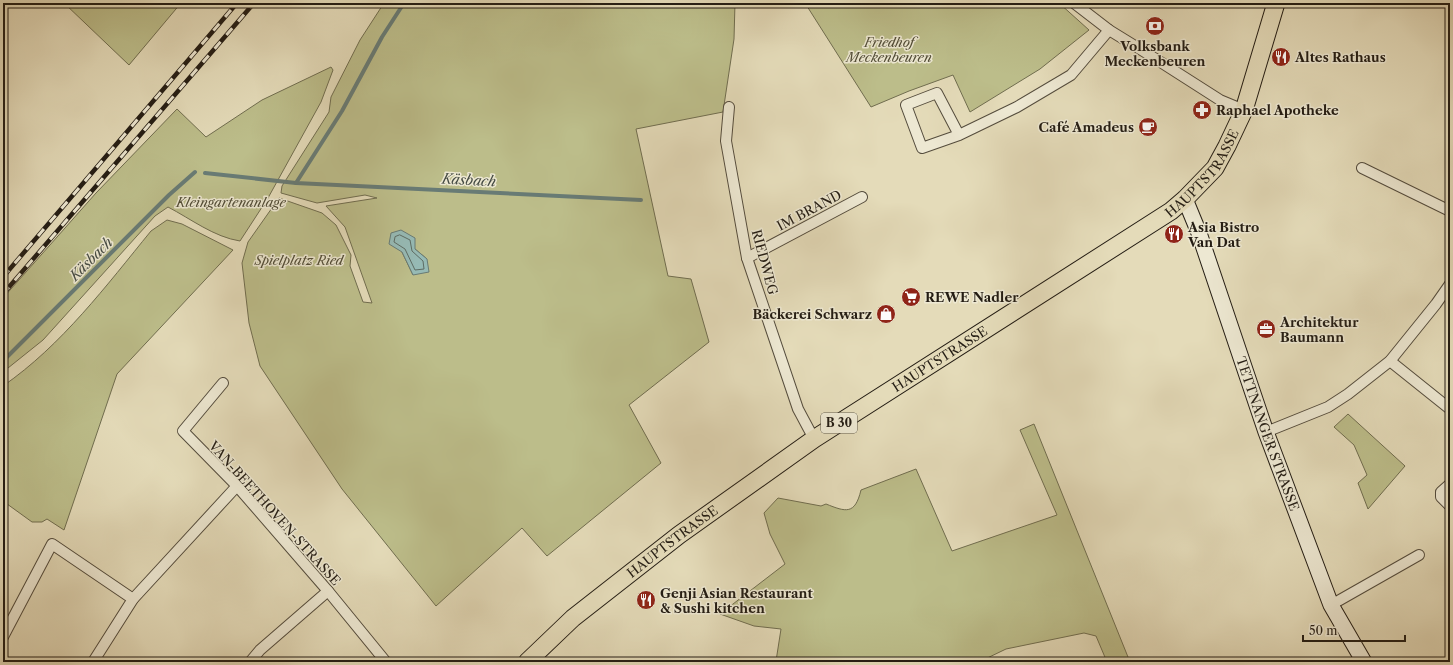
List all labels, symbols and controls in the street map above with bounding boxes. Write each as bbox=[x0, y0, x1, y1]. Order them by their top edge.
bank icon: Volksbank Meckenbeuren bbox=[1144, 15, 1166, 37]
park label: Friedhof Meckenbeuren bbox=[844, 34, 932, 65]
place label: Volksbank Meckenbeuren bbox=[1104, 38, 1206, 69]
restaurant icon: Altes Rathaus bbox=[1270, 46, 1292, 68]
place label: Altes Rathaus bbox=[1294, 49, 1386, 65]
pharmacy icon: Raphael Apotheke bbox=[1191, 99, 1213, 121]
place label: Raphael Apotheke bbox=[1216, 102, 1339, 118]
cafe icon: Café Amadeus bbox=[1137, 116, 1159, 138]
place label: Café Amadeus bbox=[1039, 119, 1134, 135]
street label: HAUPTSTRASSE bbox=[1162, 126, 1242, 221]
water label: Käsbach bbox=[441, 170, 497, 190]
street label: IM BRAND bbox=[774, 186, 844, 234]
park label: Kleingartenanlage bbox=[175, 194, 286, 210]
place label: Asia Bistro Van Dat bbox=[1187, 219, 1259, 250]
restaurant icon: Asia Bistro Van Dat bbox=[1163, 223, 1185, 245]
street label: RIEDWEG bbox=[749, 228, 782, 297]
water label: Käsbach bbox=[65, 233, 117, 285]
park label: Spielplatz Ried bbox=[254, 252, 344, 268]
supermarket icon: REWE Nadler bbox=[900, 286, 922, 308]
place label: REWE Nadler bbox=[925, 289, 1019, 305]
shop icon: Bäckerei Schwarz bbox=[875, 303, 897, 325]
place label: Bäckerei Schwarz bbox=[752, 306, 872, 322]
place label: Architektur Baumann bbox=[1279, 314, 1359, 345]
office icon: Architektur Baumann bbox=[1255, 318, 1277, 340]
street label: HAUPTSTRASSE bbox=[889, 322, 990, 395]
street label: TETTNANGER STRASSE bbox=[1233, 355, 1303, 513]
road number: B 30 bbox=[821, 413, 857, 433]
street label: VAN-BEETHOVEN-STRASSE bbox=[205, 437, 344, 589]
street label: HAUPTSTRASSE bbox=[623, 502, 721, 581]
place label: Genji Asian Restaurant & Sushi kitchen bbox=[660, 585, 813, 616]
restaurant icon: Genji Asian Restaurant & Sushi kitchen bbox=[635, 589, 657, 611]
scale bar bbox=[1303, 617, 1405, 643]
text: 50 m bbox=[1309, 623, 1338, 638]

